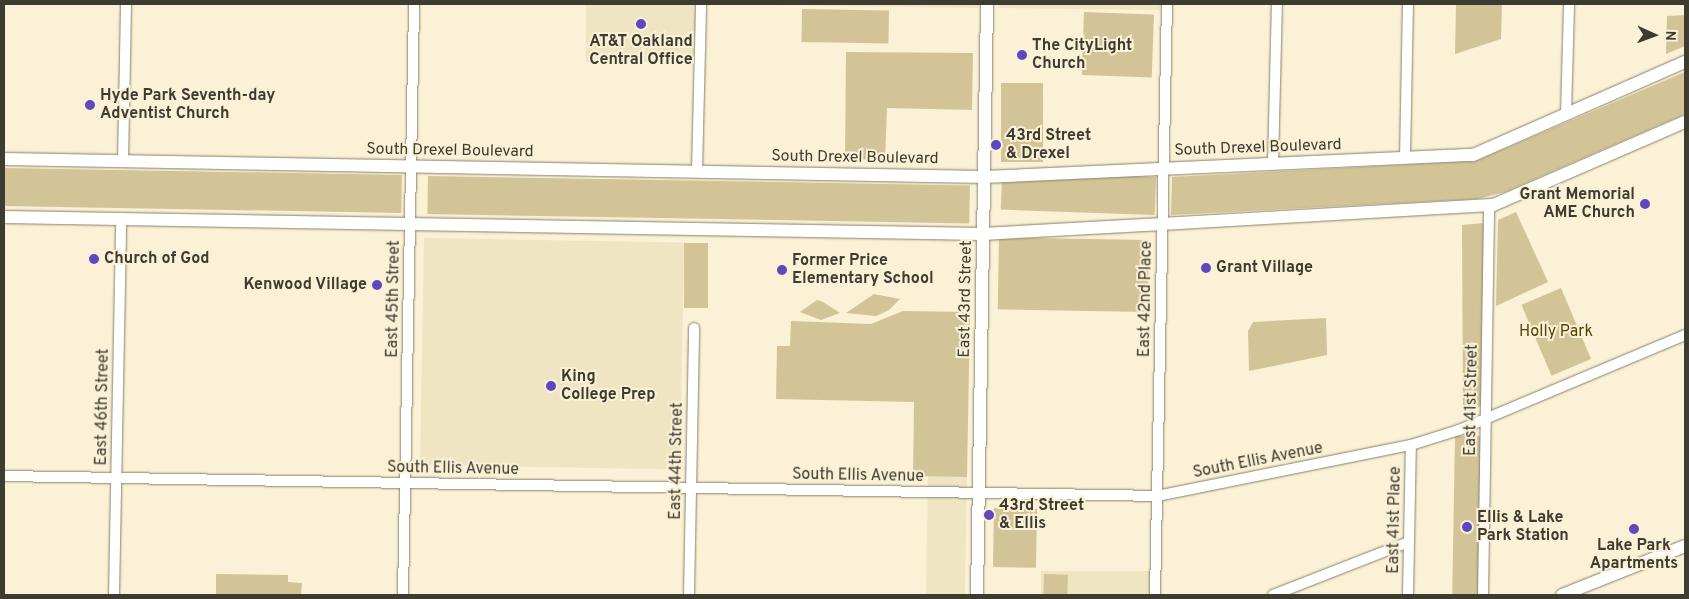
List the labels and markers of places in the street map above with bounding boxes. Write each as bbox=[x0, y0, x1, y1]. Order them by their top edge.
marker: AT&T Oakland Central Office bbox=[635, 18, 647, 30]
place label: AT&T Oakland Central Office bbox=[589, 32, 693, 70]
place label: The CityLight Church bbox=[1032, 36, 1132, 74]
marker: The CityLight Church bbox=[1016, 49, 1028, 61]
place label: Hyde Park Seventh-day Adventist Church bbox=[100, 86, 275, 124]
marker: Hyde Park Seventh-day Adventist Church bbox=[84, 99, 96, 111]
place label: 43rd Street & Drexel bbox=[1006, 126, 1091, 164]
marker: 43rd Street & Drexel bbox=[990, 139, 1002, 151]
place label: Grant Memorial AME Church bbox=[1519, 185, 1635, 223]
marker: Grant Memorial AME Church bbox=[1639, 198, 1651, 210]
place label: Church of God bbox=[104, 249, 210, 269]
place label: Former Price Elementary School bbox=[792, 251, 934, 289]
marker: Church of God bbox=[88, 253, 100, 265]
place label: Grant Village bbox=[1216, 258, 1314, 278]
marker: Grant Village bbox=[1200, 262, 1212, 274]
marker: Former Price Elementary School bbox=[776, 264, 788, 276]
place label: Kenwood Village bbox=[243, 275, 367, 295]
marker: Kenwood Village bbox=[371, 279, 383, 291]
place label: King College Prep bbox=[561, 367, 655, 405]
marker: King College Prep bbox=[545, 380, 557, 392]
place label: 43rd Street & Ellis bbox=[999, 496, 1084, 534]
place label: Ellis & Lake Park Station bbox=[1477, 508, 1569, 546]
marker: 43rd Street & Ellis bbox=[983, 509, 995, 521]
marker: Ellis & Lake Park Station bbox=[1461, 521, 1473, 533]
marker: Lake Park Apartments bbox=[1628, 523, 1640, 535]
place label: Lake Park Apartments bbox=[1590, 536, 1678, 574]

